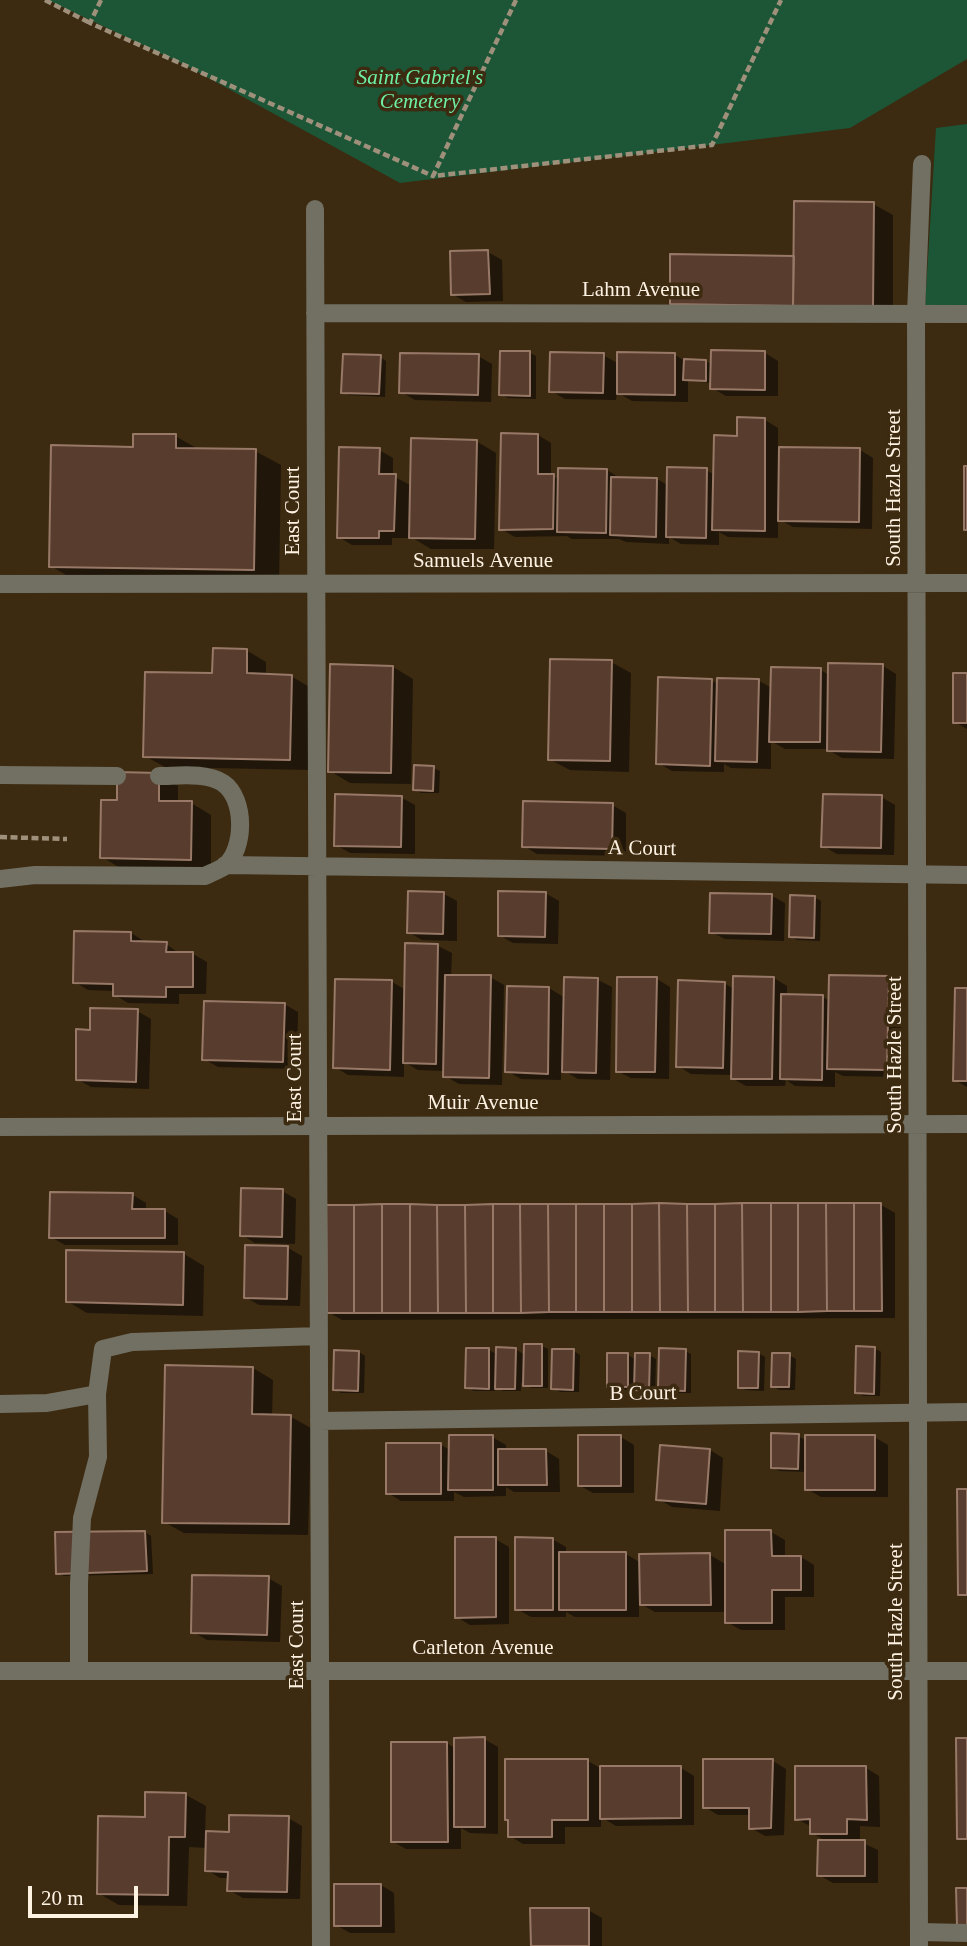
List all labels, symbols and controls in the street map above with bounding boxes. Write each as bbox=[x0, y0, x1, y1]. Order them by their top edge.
park label: Saint Gabriel's Cemetery bbox=[357, 65, 483, 115]
street label: Lahm Avenue bbox=[582, 277, 700, 303]
street label: South Hazle Street bbox=[881, 409, 907, 567]
street label: East Court bbox=[280, 466, 306, 556]
street label: Samuels Avenue bbox=[413, 548, 553, 574]
street label: A Court bbox=[608, 836, 676, 862]
street label: South Hazle Street bbox=[882, 976, 908, 1134]
street label: East Court bbox=[282, 1033, 308, 1123]
street label: Muir Avenue bbox=[428, 1090, 538, 1116]
street label: B Court bbox=[609, 1381, 677, 1407]
street label: South Hazle Street bbox=[883, 1543, 909, 1701]
street label: East Court bbox=[284, 1600, 310, 1690]
street label: Carleton Avenue bbox=[412, 1635, 554, 1661]
scale bar bbox=[32, 1872, 142, 1916]
text: 20 m bbox=[41, 1886, 84, 1910]

